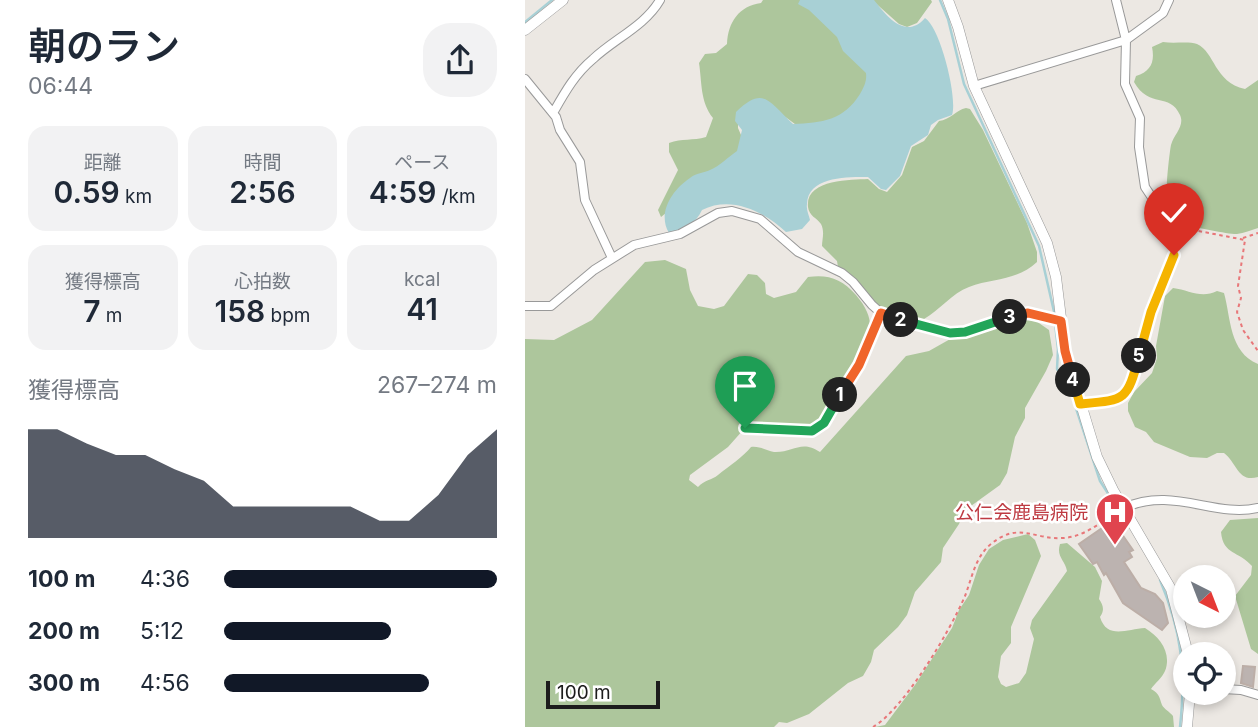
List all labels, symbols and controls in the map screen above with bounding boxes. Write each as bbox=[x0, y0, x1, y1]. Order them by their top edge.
text: 朝のラン bbox=[28, 23, 180, 69]
button: share bbox=[423, 23, 497, 97]
text: 06:44 bbox=[28, 72, 93, 100]
text: 距離 bbox=[84, 151, 122, 174]
text: 時間 bbox=[243, 151, 282, 174]
text: ペース bbox=[394, 151, 450, 174]
text: 0.59 bbox=[53, 174, 120, 210]
text: 2:56 bbox=[229, 174, 296, 210]
text: 4:59 bbox=[369, 174, 436, 210]
pin bbox=[1144, 183, 1204, 255]
text: km bbox=[120, 185, 152, 208]
text: /km bbox=[436, 185, 476, 208]
icon: check bbox=[1155, 194, 1193, 232]
text: kcal bbox=[404, 268, 440, 291]
text: 獲得標高 bbox=[65, 270, 141, 293]
text: 心拍数 bbox=[234, 270, 291, 293]
text: 41 bbox=[406, 291, 438, 327]
text: 7 bbox=[83, 293, 100, 329]
text: 158 bbox=[214, 293, 265, 329]
pin: 3 bbox=[993, 300, 1028, 334]
pin: 2 bbox=[883, 302, 919, 338]
text: m bbox=[100, 304, 122, 327]
text: bpm bbox=[265, 304, 311, 327]
text: 3 bbox=[1003, 305, 1016, 328]
text: 2 bbox=[895, 308, 906, 331]
pin: 5 bbox=[1121, 338, 1157, 374]
text: 5 bbox=[1132, 344, 1145, 367]
pin bbox=[715, 356, 775, 428]
pin: 4 bbox=[1055, 362, 1091, 398]
icon: arrive bbox=[726, 367, 764, 405]
text: 4 bbox=[1066, 368, 1079, 391]
text: 267–274 m bbox=[377, 371, 497, 399]
text: 獲得標高 bbox=[28, 376, 120, 404]
pin: 1 bbox=[823, 378, 857, 412]
text: 1 bbox=[835, 383, 844, 406]
hospital icon: 公仁会鹿島病院 bbox=[1094, 491, 1136, 546]
place label: 公仁会鹿島病院 bbox=[955, 501, 1088, 524]
text: 100 m bbox=[28, 565, 95, 593]
text: 4:36 bbox=[140, 565, 190, 593]
north arrow bbox=[1173, 565, 1235, 628]
map controls bbox=[1173, 565, 1236, 705]
text: 200 m bbox=[28, 617, 100, 645]
text: 5:12 bbox=[140, 617, 184, 645]
button: locate bbox=[1173, 642, 1236, 705]
text: 300 m bbox=[28, 669, 100, 697]
text: 4:56 bbox=[140, 669, 190, 697]
scale bar bbox=[546, 678, 660, 710]
text: 100 m bbox=[557, 681, 611, 704]

